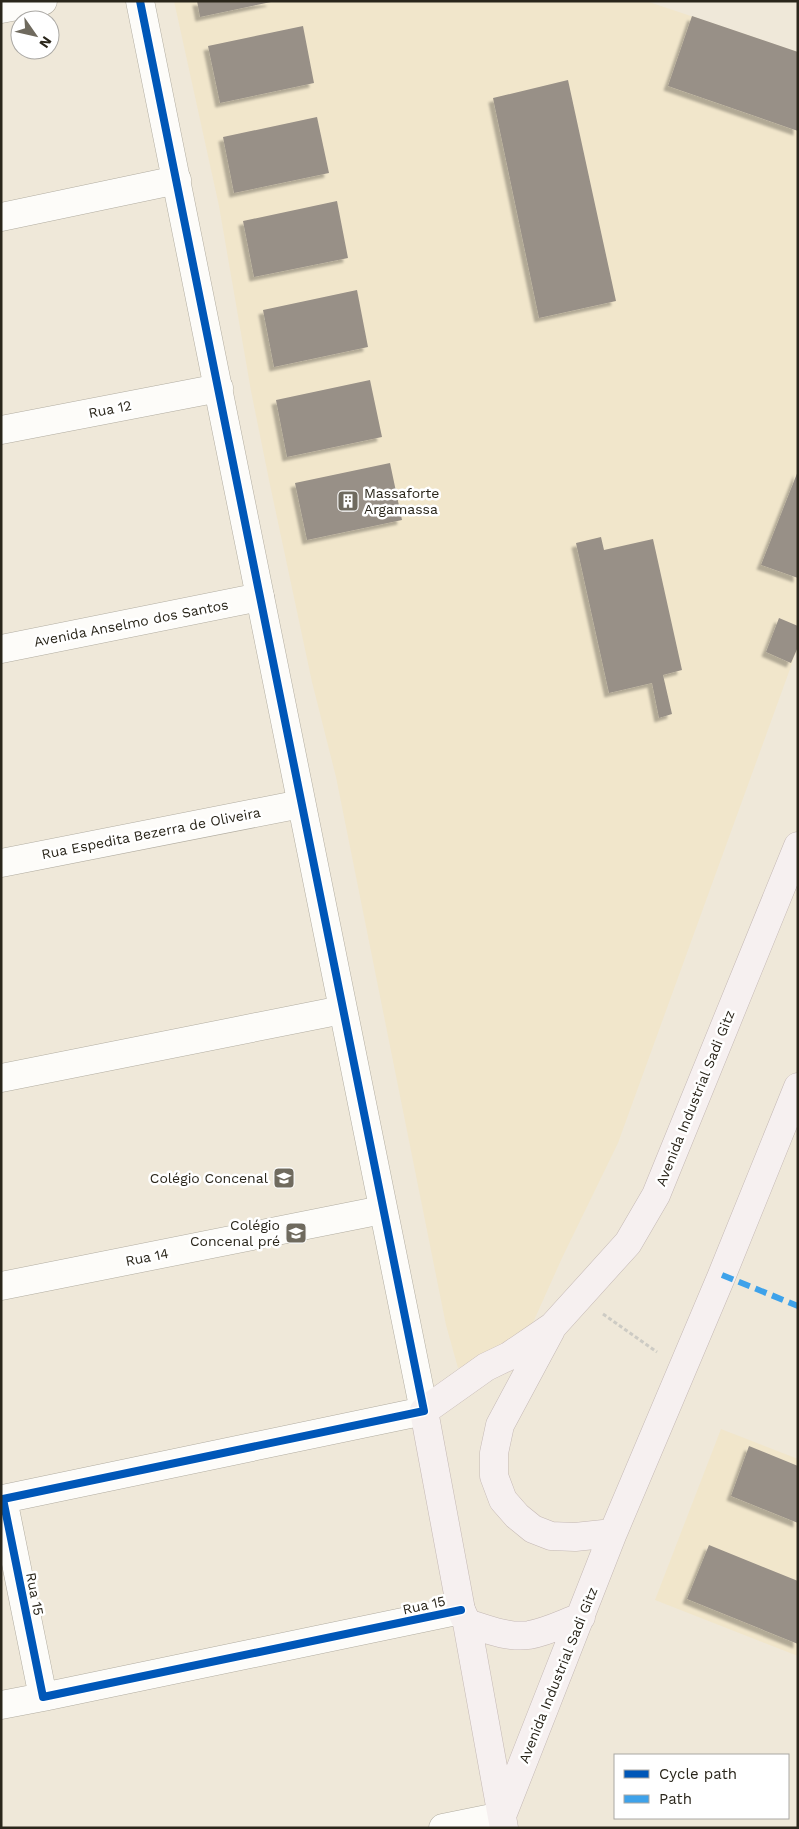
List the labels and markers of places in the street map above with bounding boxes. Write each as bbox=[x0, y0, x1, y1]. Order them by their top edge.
place label: Massaforte Argamassa bbox=[364, 485, 439, 517]
building icon: Massaforte Argamassa bbox=[336, 489, 360, 513]
school or university icon: Colégio Concenal bbox=[272, 1166, 296, 1190]
place label: Colégio Concenal bbox=[150, 1170, 269, 1186]
place label: Colégio Concenal pré bbox=[190, 1217, 280, 1249]
school or university icon: Colégio Concenal pré bbox=[284, 1221, 308, 1245]

